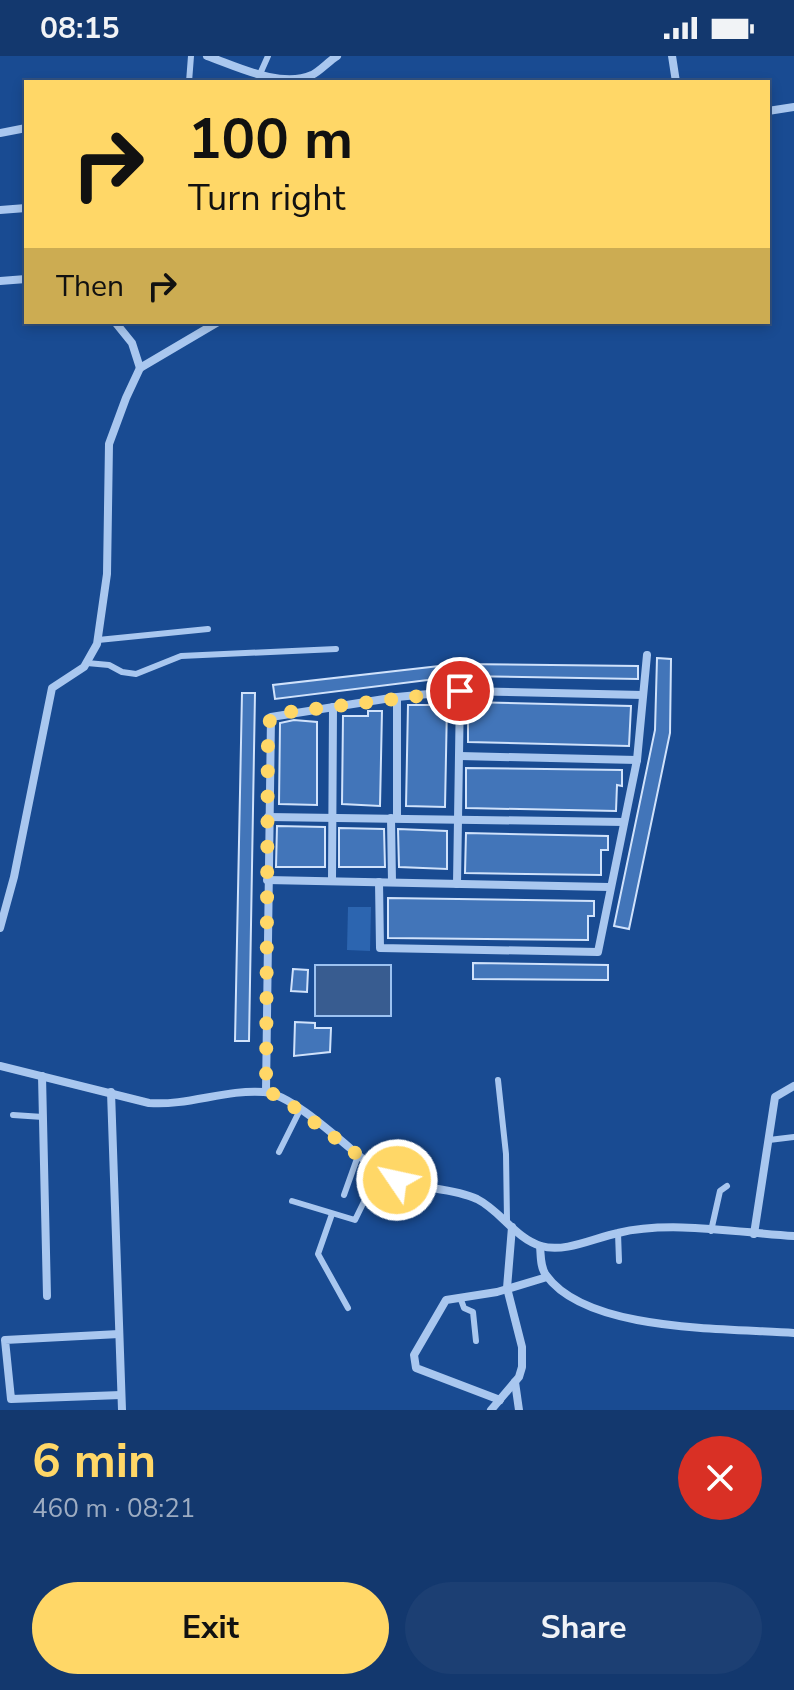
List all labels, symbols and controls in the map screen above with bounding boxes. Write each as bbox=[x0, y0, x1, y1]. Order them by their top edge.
text: 08:15 bbox=[40, 8, 119, 49]
text: 100 m bbox=[188, 101, 353, 178]
icon: right bbox=[56, 112, 160, 216]
text: Turn right bbox=[188, 174, 345, 223]
icon: right bbox=[140, 264, 184, 308]
text: Then bbox=[56, 266, 124, 307]
pin bbox=[426, 657, 494, 725]
icon: arrive bbox=[438, 669, 482, 713]
position arrow bbox=[355, 1138, 439, 1222]
text: 6 min bbox=[32, 1428, 156, 1494]
button: close bbox=[678, 1436, 762, 1520]
text: 460 m · 08:21 bbox=[32, 1491, 195, 1526]
button: Exit bbox=[32, 1582, 389, 1674]
button: Share bbox=[405, 1582, 762, 1674]

